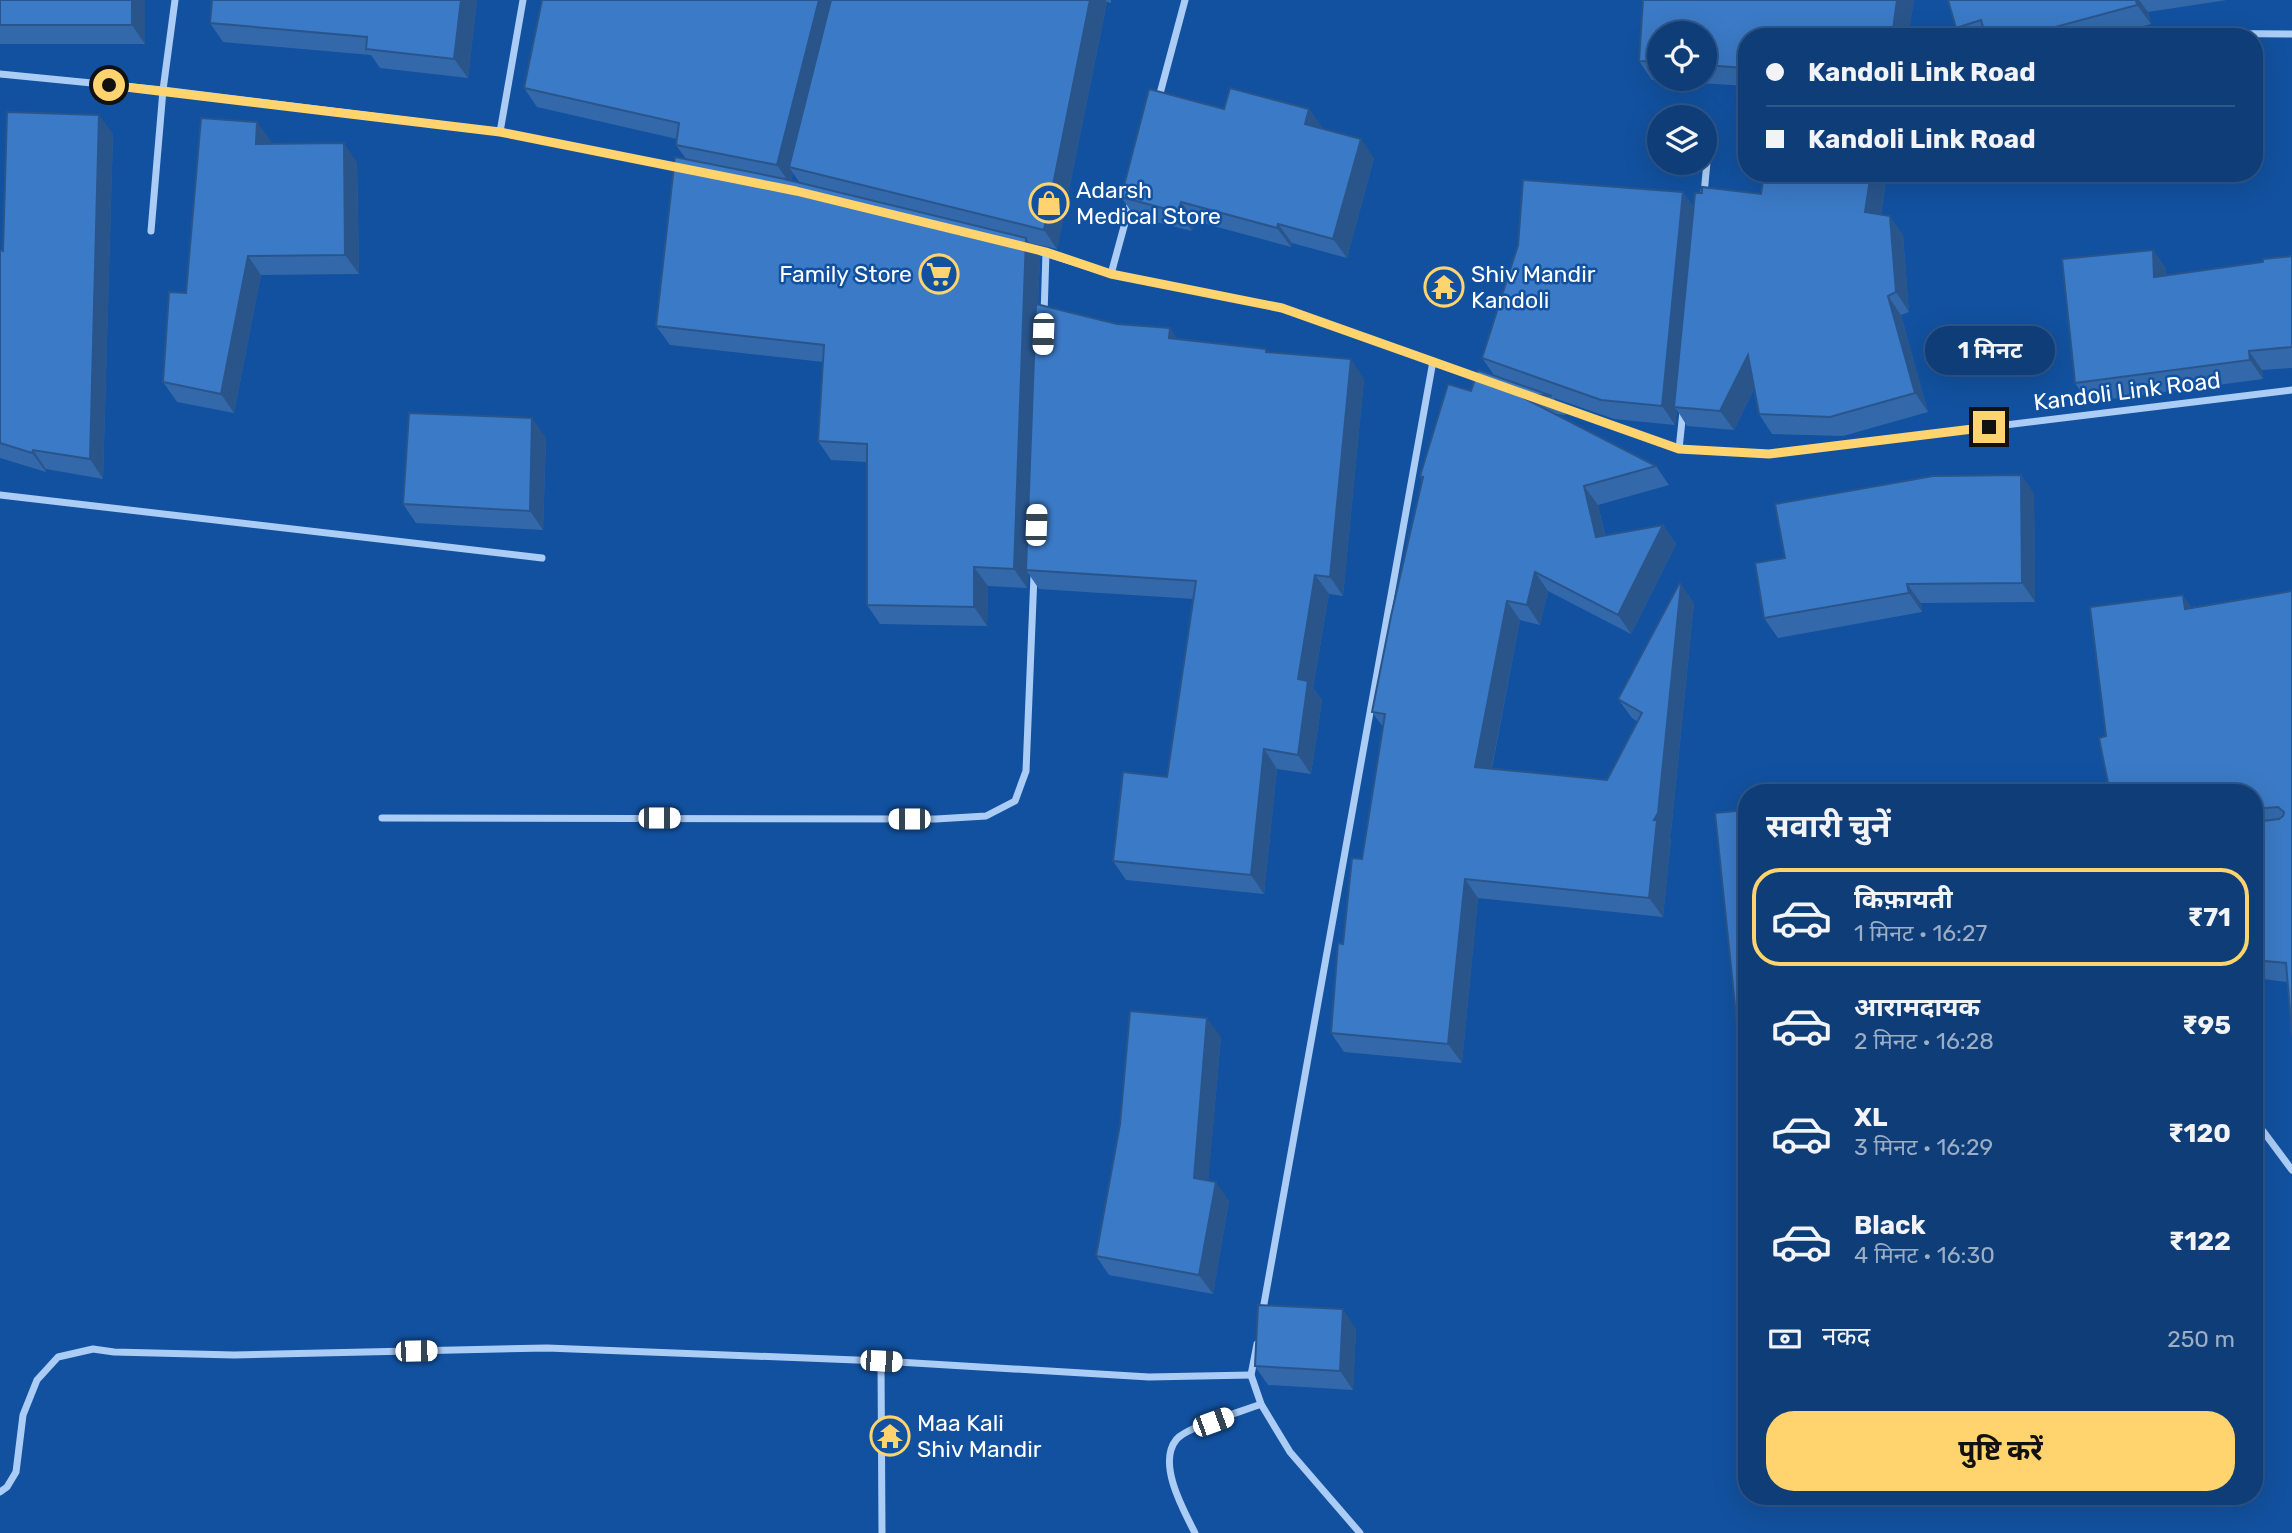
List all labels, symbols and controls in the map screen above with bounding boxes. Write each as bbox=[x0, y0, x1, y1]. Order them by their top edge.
map controls bbox=[1647, 21, 1717, 175]
button: locate bbox=[1647, 21, 1717, 91]
text: Kandoli Link Road bbox=[1808, 57, 2036, 88]
route start bbox=[93, 69, 125, 101]
button: layers bbox=[1647, 105, 1717, 175]
text: Kandoli Link Road bbox=[1808, 124, 2036, 155]
place label: Adarsh Medical Store bbox=[1076, 176, 1221, 230]
shop icon: Adarsh Medical Store bbox=[1028, 182, 1070, 224]
supermarket icon: Family Store bbox=[918, 253, 960, 295]
place label: Family Store bbox=[779, 260, 912, 288]
place label: Shiv Mandir Kandoli bbox=[1471, 260, 1596, 314]
temple icon: Shiv Mandir Kandoli bbox=[1423, 266, 1465, 308]
car bbox=[1032, 313, 1055, 355]
callout: 1 मिनट bbox=[1924, 326, 2054, 374]
text: 1 मिनट bbox=[1958, 336, 2022, 364]
street label: Kandoli Link Road bbox=[2032, 366, 2222, 416]
route end bbox=[1973, 411, 2005, 443]
car bbox=[1025, 504, 1048, 546]
text: सवारी चुनें bbox=[1766, 807, 1891, 845]
car bbox=[639, 808, 681, 829]
car bbox=[889, 809, 931, 830]
text: किफ़ायती bbox=[1854, 884, 1953, 915]
icon: car bbox=[1770, 886, 1833, 949]
text: ₹71 bbox=[2188, 902, 2231, 933]
text: 1 मिनट · 16:27 bbox=[1854, 919, 1987, 947]
text: आरामदायक bbox=[1854, 992, 1980, 1023]
icon: car bbox=[1770, 994, 1833, 1057]
text: ₹95 bbox=[2182, 1010, 2231, 1041]
text: 2 मिनट · 16:28 bbox=[1854, 1027, 1994, 1055]
icon: car bbox=[1770, 1102, 1833, 1165]
text: XL bbox=[1854, 1102, 1887, 1133]
text: ₹120 bbox=[2168, 1118, 2231, 1149]
text: 3 मिनट · 16:29 bbox=[1854, 1133, 1993, 1161]
icon: car bbox=[1770, 1210, 1833, 1273]
text: Black bbox=[1854, 1210, 1926, 1241]
text: ₹122 bbox=[2169, 1226, 2231, 1257]
text: 4 मिनट · 16:30 bbox=[1854, 1241, 1995, 1269]
icon: cash bbox=[1766, 1320, 1804, 1358]
text: नकद bbox=[1822, 1321, 1870, 1352]
text: 250 m bbox=[2167, 1325, 2235, 1353]
car bbox=[395, 1340, 438, 1362]
car bbox=[860, 1349, 903, 1373]
car bbox=[1190, 1405, 1237, 1439]
place label: Maa Kali Shiv Mandir bbox=[917, 1409, 1042, 1463]
button: पुष्टि करें bbox=[1766, 1411, 2235, 1491]
temple icon: Maa Kali Shiv Mandir bbox=[869, 1415, 911, 1457]

